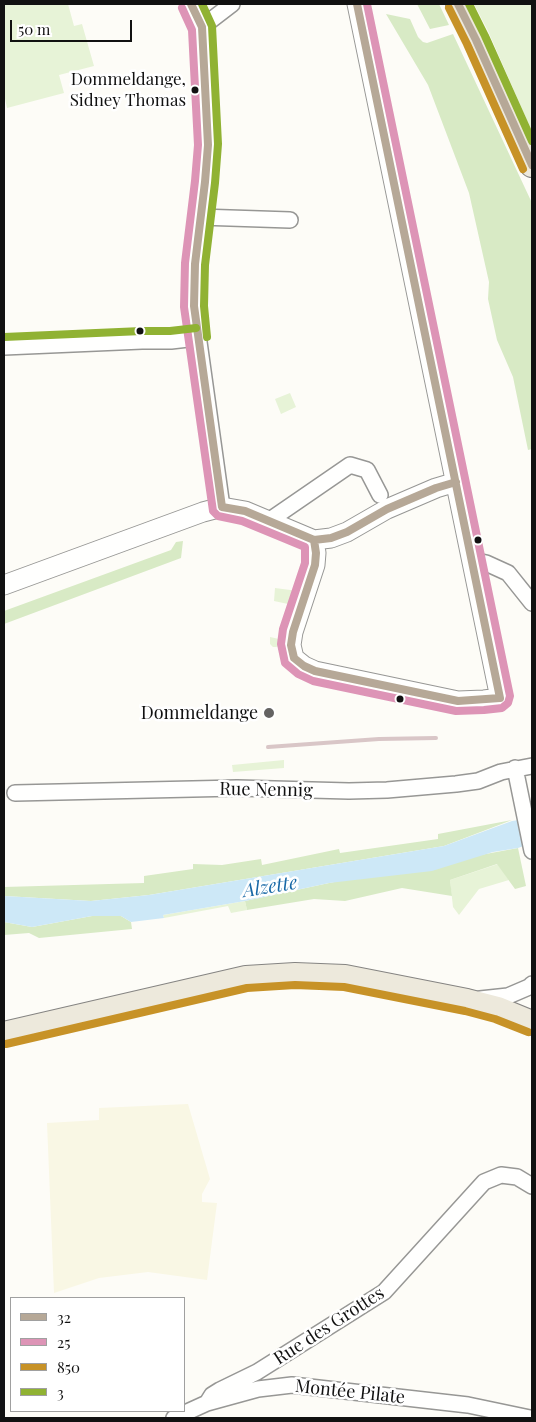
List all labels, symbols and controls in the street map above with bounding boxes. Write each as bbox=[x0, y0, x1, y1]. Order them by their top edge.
scale bar bbox=[12, 10, 135, 42]
text: 50 m bbox=[18, 19, 50, 39]
place label: Dommeldange, Sidney Thomas bbox=[70, 70, 186, 110]
marker: Dommeldange, Sidney Thomas bbox=[190, 85, 200, 95]
unlabelled marker bbox=[135, 326, 145, 336]
unlabelled marker bbox=[473, 535, 483, 545]
unlabelled marker bbox=[395, 694, 405, 704]
place label: Dommeldange bbox=[141, 702, 258, 724]
marker: Dommeldange bbox=[262, 706, 276, 720]
street label: Rue Nennig bbox=[219, 778, 313, 802]
water label: Alzette bbox=[241, 871, 299, 903]
street label: Rue des Grottes bbox=[270, 1282, 388, 1370]
legend bbox=[10, 1297, 185, 1412]
text: 32 bbox=[57, 1307, 71, 1327]
text: 25 bbox=[57, 1332, 70, 1352]
text: 850 bbox=[57, 1357, 80, 1377]
street label: Montée Pilate bbox=[294, 1375, 406, 1409]
text: 3 bbox=[57, 1382, 64, 1402]

